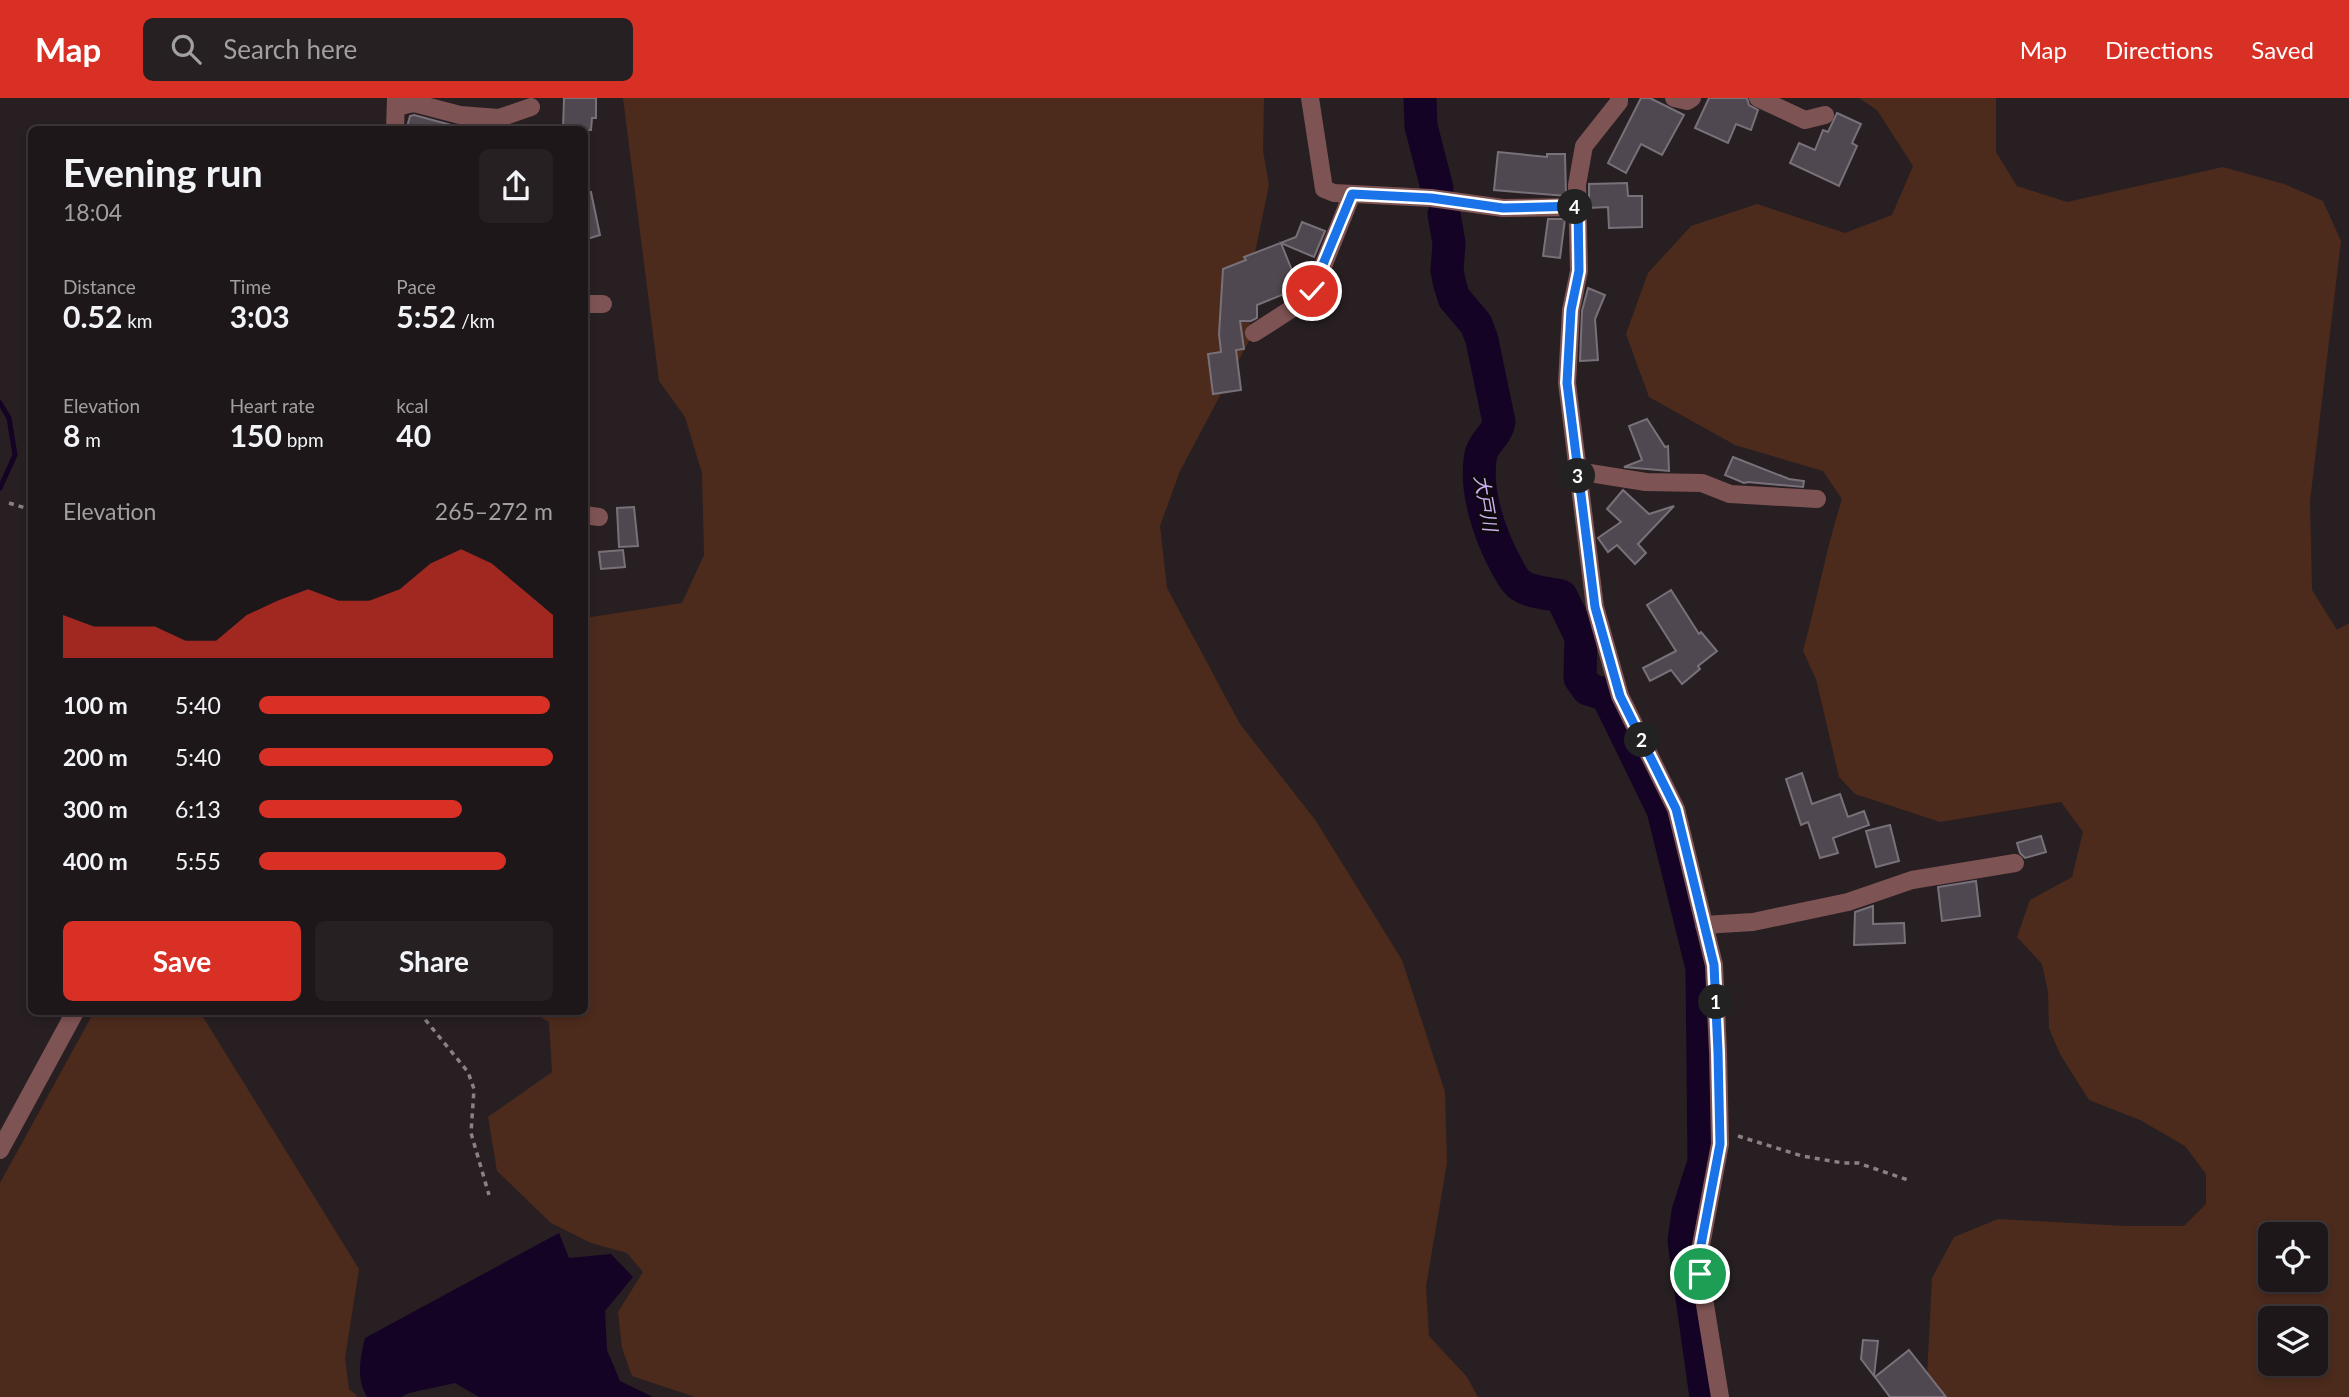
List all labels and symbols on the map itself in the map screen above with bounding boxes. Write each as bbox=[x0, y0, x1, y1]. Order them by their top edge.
pin: 4 bbox=[1558, 190, 1592, 224]
pin bbox=[1282, 261, 1342, 321]
pin: 3 bbox=[1560, 458, 1596, 494]
water label: 大戸川 bbox=[1470, 473, 1503, 535]
pin: 2 bbox=[1624, 722, 1660, 758]
pin: 1 bbox=[1698, 984, 1734, 1020]
pin bbox=[1670, 1244, 1730, 1304]

